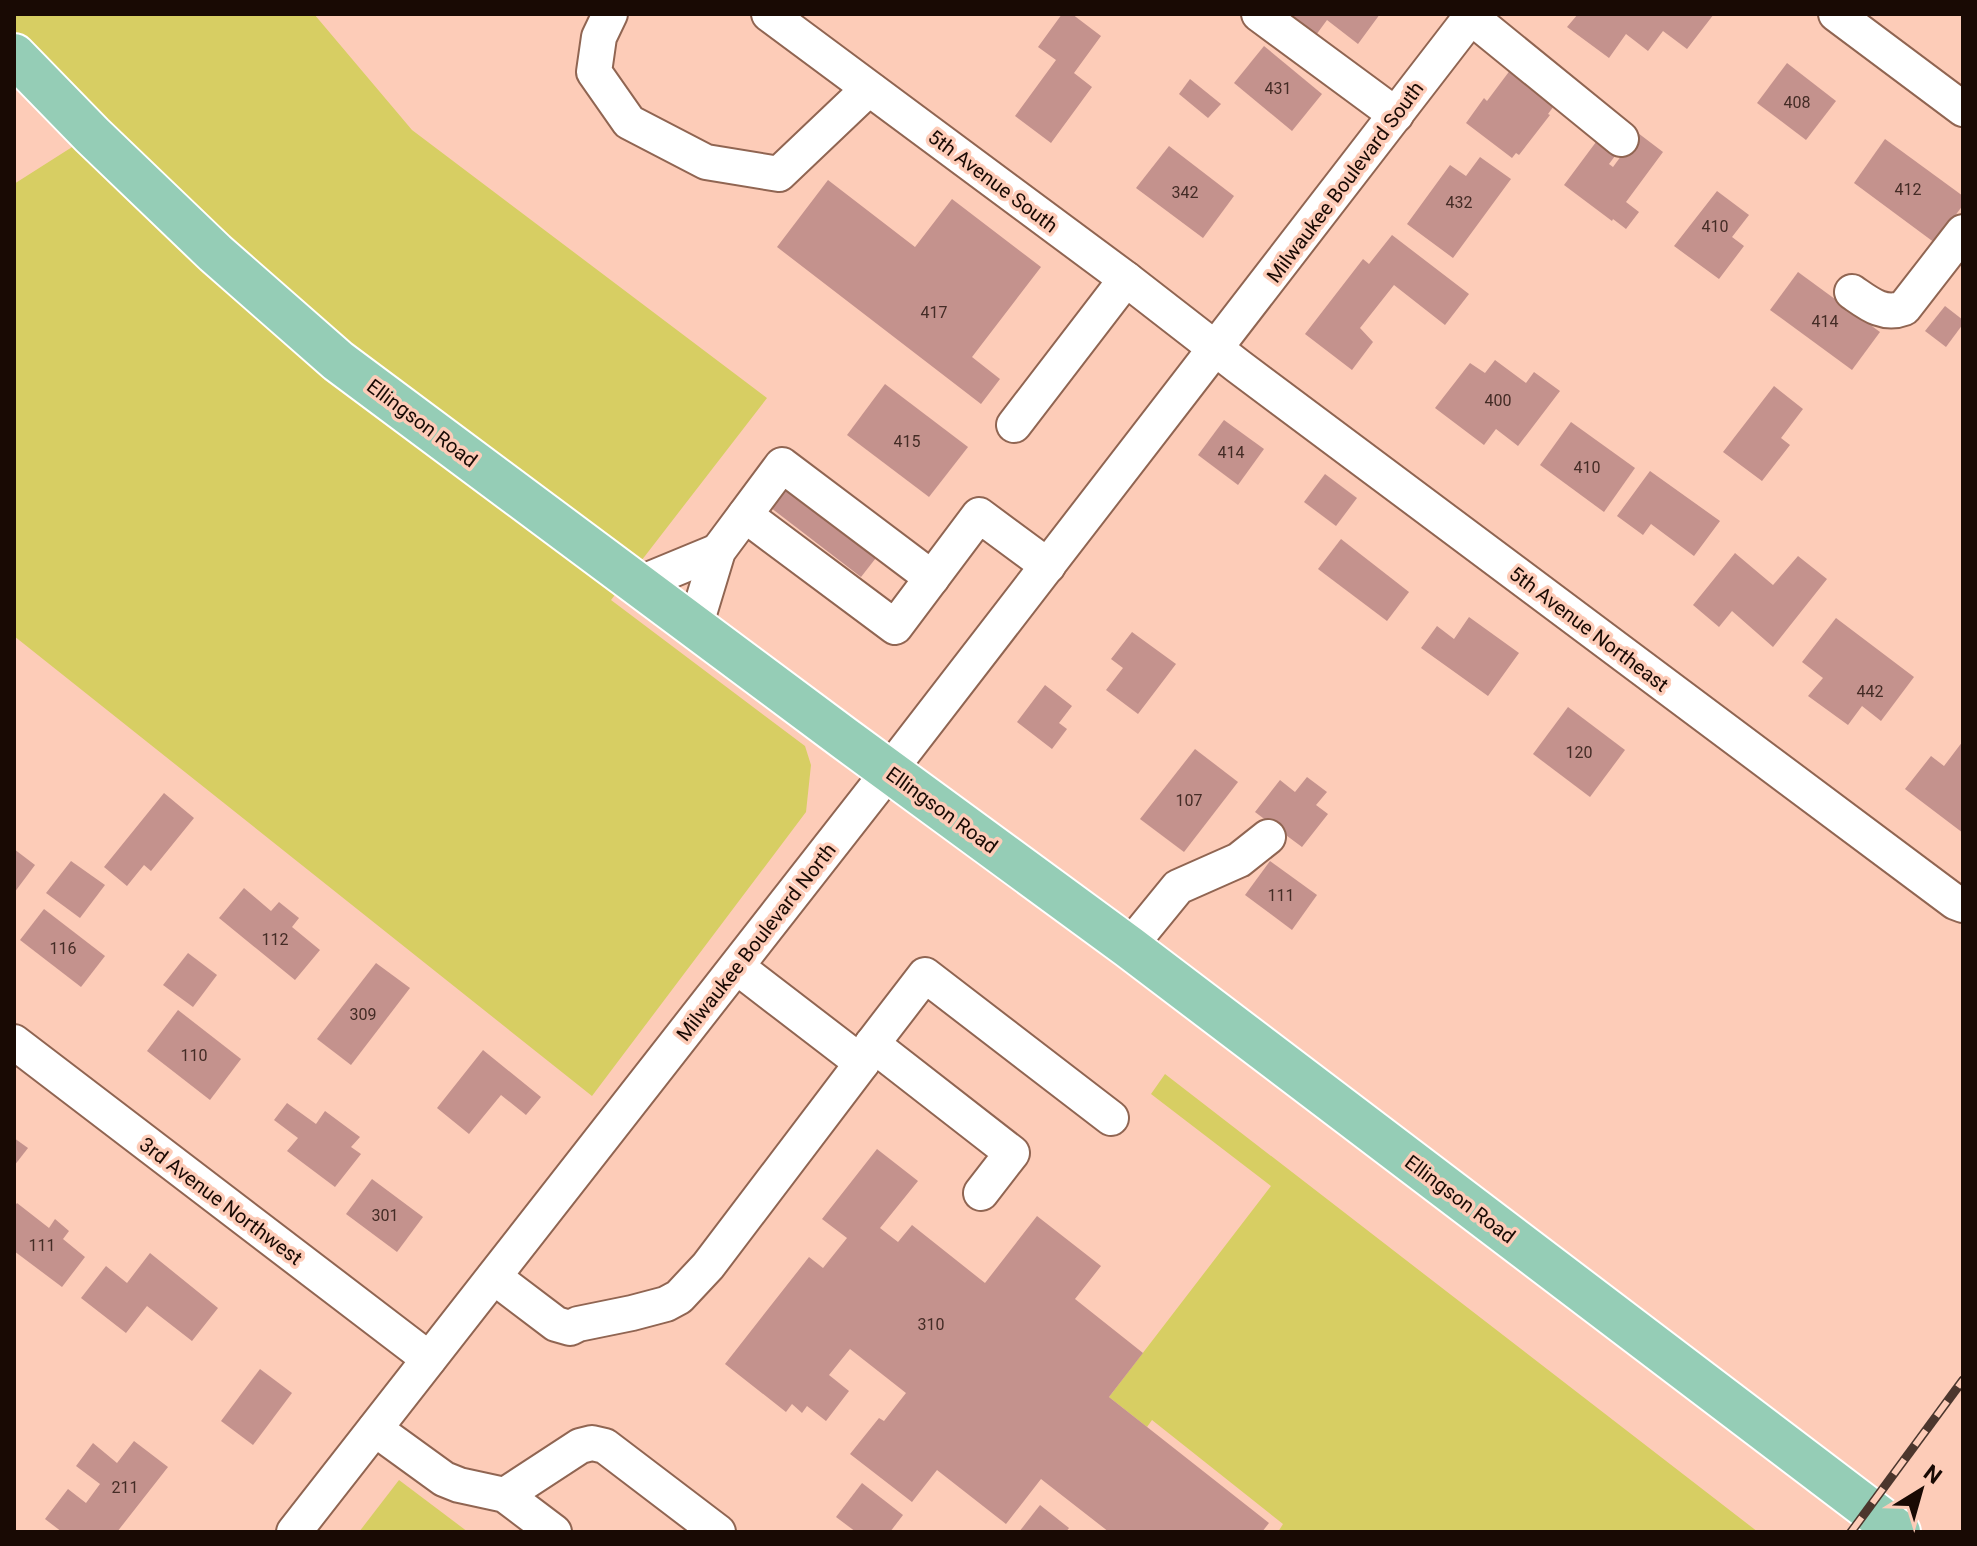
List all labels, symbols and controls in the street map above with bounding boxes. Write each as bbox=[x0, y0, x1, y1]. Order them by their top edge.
street label: Milwaukee Boulevard South bbox=[1262, 77, 1428, 287]
house number: 431 bbox=[1265, 79, 1291, 98]
house number: 408 bbox=[1784, 93, 1810, 112]
street label: 5th Avenue South bbox=[923, 124, 1063, 238]
house number: 412 bbox=[1895, 180, 1921, 199]
house number: 342 bbox=[1172, 183, 1198, 202]
house number: 432 bbox=[1446, 193, 1472, 212]
house number: 410 bbox=[1702, 217, 1728, 236]
house number: 417 bbox=[921, 303, 947, 322]
house number: 414 bbox=[1812, 312, 1838, 331]
street label: Ellingson Road bbox=[362, 374, 482, 472]
house number: 400 bbox=[1485, 391, 1511, 410]
house number: 415 bbox=[894, 432, 920, 451]
house number: 414 bbox=[1218, 443, 1244, 462]
house number: 410 bbox=[1574, 458, 1600, 477]
street label: 5th Avenue Northeast bbox=[1505, 561, 1673, 697]
house number: 442 bbox=[1857, 682, 1883, 701]
house number: 120 bbox=[1566, 743, 1592, 762]
street label: Ellingson Road bbox=[882, 762, 1002, 858]
house number: 107 bbox=[1176, 791, 1202, 810]
street label: Milwaukee Boulevard North bbox=[671, 838, 841, 1046]
house number: 111 bbox=[1268, 886, 1294, 905]
house number: 112 bbox=[262, 930, 288, 949]
house number: 116 bbox=[50, 939, 76, 958]
house number: 309 bbox=[350, 1005, 376, 1024]
house number: 110 bbox=[181, 1046, 207, 1065]
street label: 3rd Avenue Northwest bbox=[135, 1132, 307, 1270]
street label: Ellingson Road bbox=[1400, 1150, 1520, 1248]
house number: 301 bbox=[372, 1206, 398, 1225]
house number: 111 bbox=[29, 1236, 55, 1255]
house number: 310 bbox=[918, 1315, 944, 1334]
north arrow bbox=[1881, 1450, 1961, 1530]
text: N bbox=[1919, 1460, 1946, 1489]
house number: 211 bbox=[112, 1478, 138, 1497]

